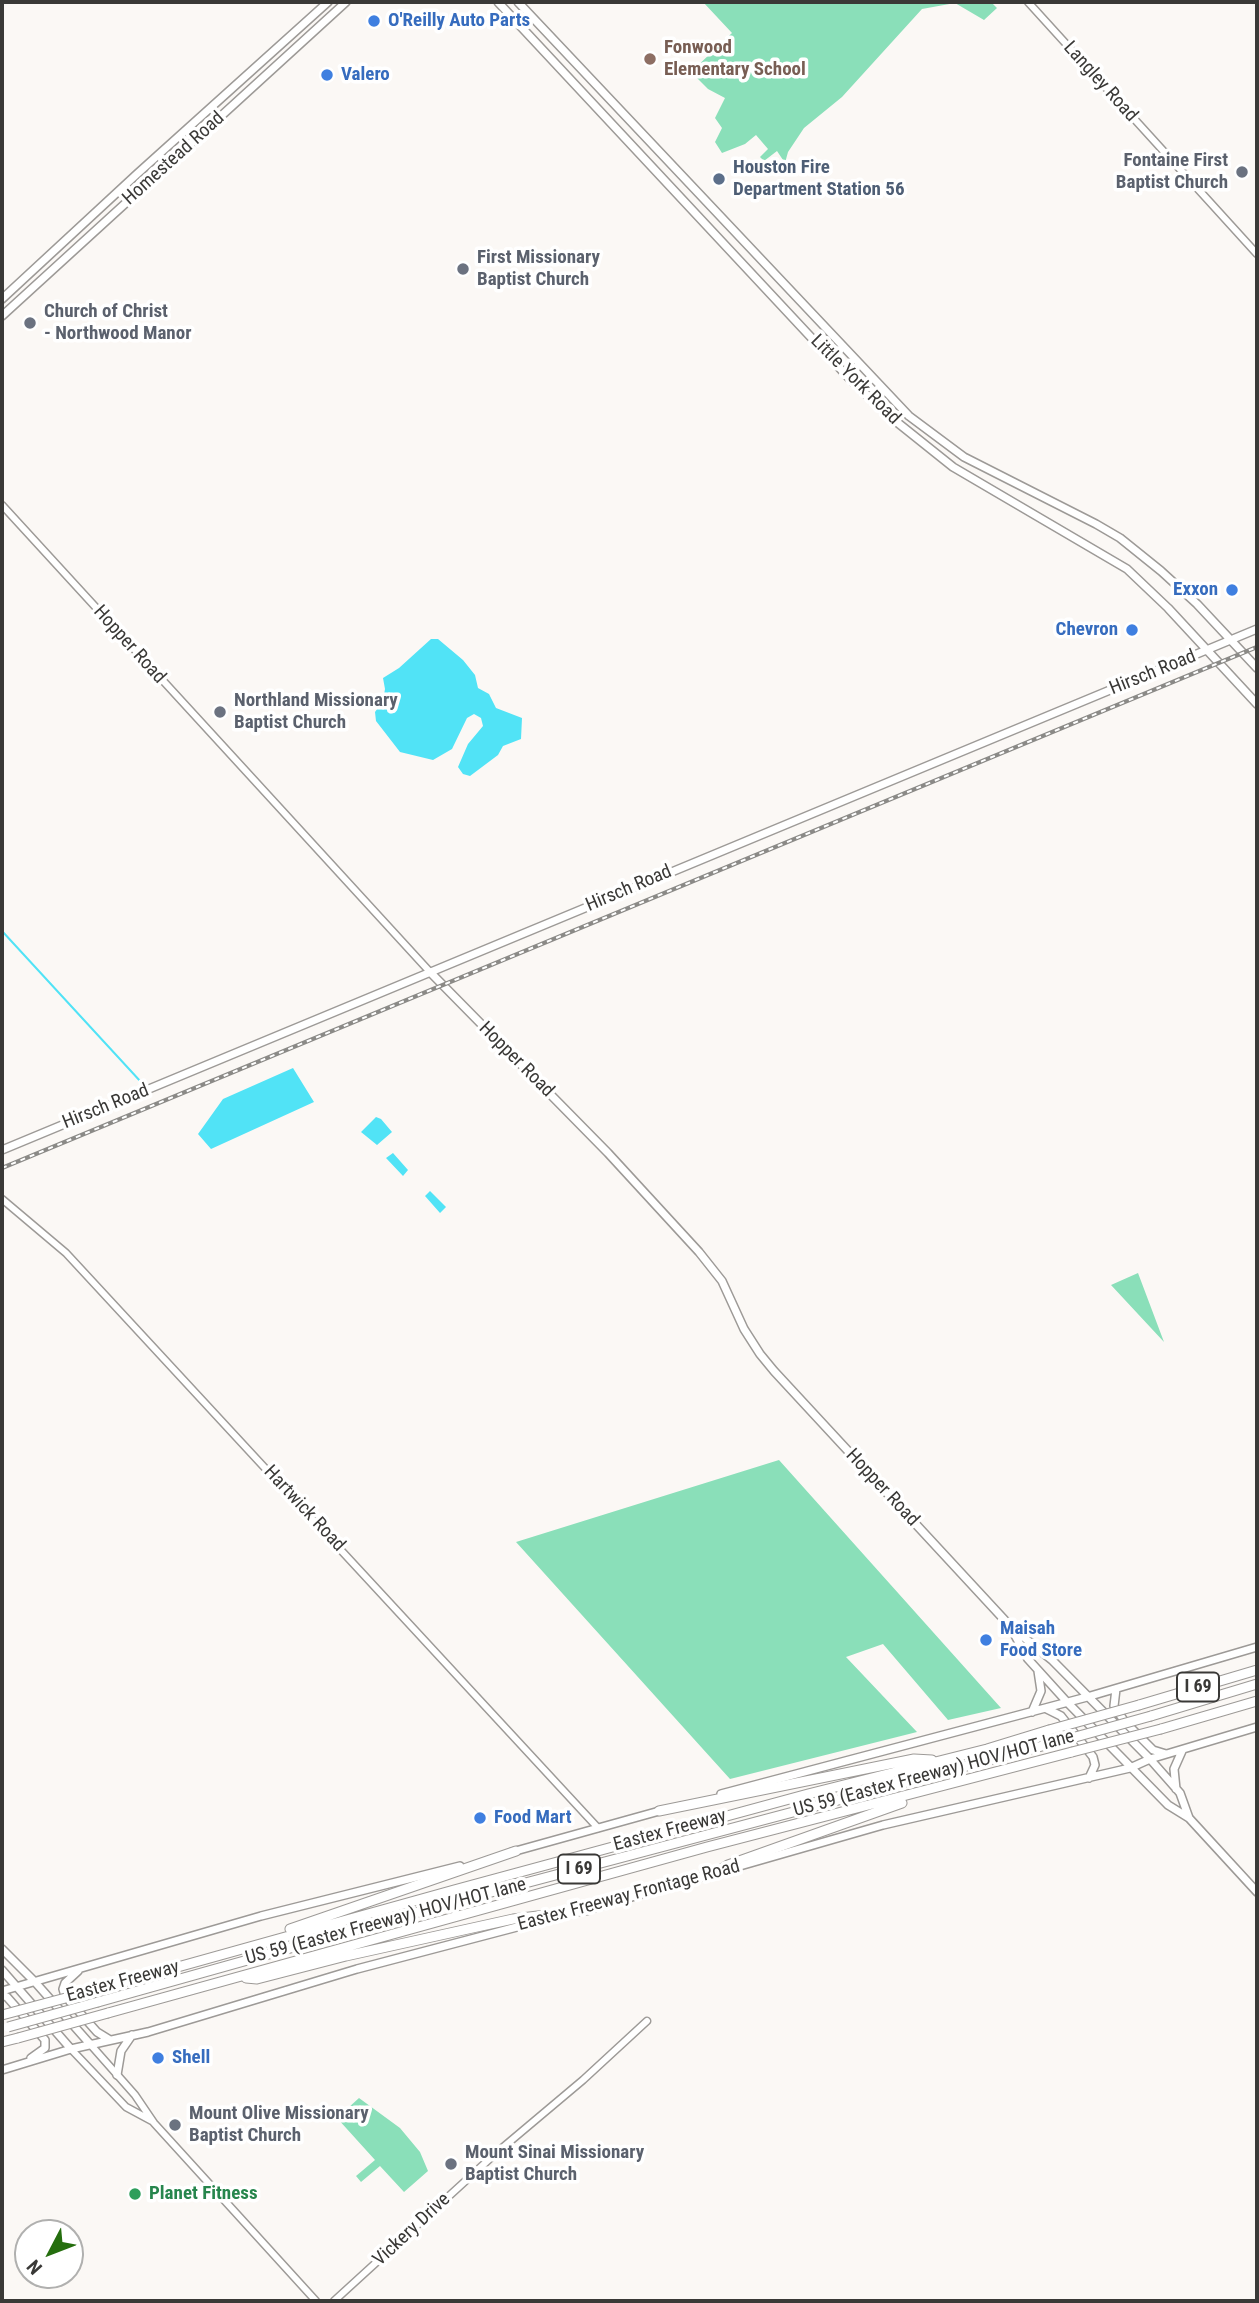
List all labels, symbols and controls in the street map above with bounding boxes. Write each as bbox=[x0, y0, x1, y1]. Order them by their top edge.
place label: O'Reilly Auto Parts bbox=[388, 10, 530, 32]
marker: O'Reilly Auto Parts bbox=[366, 13, 382, 29]
place label: Fonwood Elementary School bbox=[664, 37, 806, 81]
street label: Langley Road bbox=[1058, 37, 1142, 127]
marker: Fonwood Elementary School bbox=[642, 51, 658, 67]
place label: Valero bbox=[341, 64, 390, 86]
marker: Valero bbox=[319, 67, 335, 83]
street label: Homestead Road bbox=[119, 107, 229, 211]
place label: Fontaine First Baptist Church bbox=[1116, 150, 1228, 194]
place label: Houston Fire Department Station 56 bbox=[733, 157, 905, 201]
marker: Fontaine First Baptist Church bbox=[1234, 164, 1250, 180]
marker: Houston Fire Department Station 56 bbox=[711, 171, 727, 187]
place label: First Missionary Baptist Church bbox=[477, 247, 600, 291]
marker: First Missionary Baptist Church bbox=[455, 261, 471, 277]
place label: Church of Christ - Northwood Manor bbox=[44, 301, 191, 345]
marker: Church of Christ - Northwood Manor bbox=[22, 315, 38, 331]
street label: Little York Road bbox=[805, 330, 905, 430]
place label: Exxon bbox=[1173, 579, 1218, 601]
marker: Exxon bbox=[1224, 582, 1240, 598]
street label: Hopper Road bbox=[88, 601, 170, 689]
place label: Chevron bbox=[1056, 619, 1118, 641]
marker: Chevron bbox=[1124, 622, 1140, 638]
street label: Hirsch Road bbox=[1107, 645, 1199, 701]
place label: Northland Missionary Baptist Church bbox=[234, 690, 398, 734]
marker: Northland Missionary Baptist Church bbox=[212, 704, 228, 720]
street label: Hirsch Road bbox=[583, 861, 675, 917]
street label: Hopper Road bbox=[474, 1018, 558, 1102]
street label: Hirsch Road bbox=[60, 1079, 152, 1135]
street label: Hopper Road bbox=[840, 1445, 924, 1531]
street label: Hartwick Road bbox=[258, 1461, 350, 1557]
place label: Maisah Food Store bbox=[1000, 1618, 1082, 1662]
marker: Maisah Food Store bbox=[978, 1632, 994, 1648]
road number: I 69 bbox=[1177, 1672, 1219, 1702]
street label: US 59 (Eastex Freeway) HOV/HOT lane bbox=[791, 1725, 1077, 1823]
street label: Eastex Freeway bbox=[611, 1805, 729, 1857]
place label: Food Mart bbox=[494, 1807, 571, 1829]
marker: Food Mart bbox=[472, 1810, 488, 1826]
road number: I 69 bbox=[558, 1854, 600, 1884]
street label: Eastex Freeway Frontage Road bbox=[515, 1855, 743, 1937]
street label: US 59 (Eastex Freeway) HOV/HOT lane bbox=[243, 1873, 529, 1971]
street label: Eastex Freeway bbox=[64, 1956, 182, 2008]
place label: Shell bbox=[172, 2047, 210, 2069]
marker: Shell bbox=[150, 2050, 166, 2066]
place label: Mount Olive Missionary Baptist Church bbox=[189, 2103, 369, 2147]
marker: Mount Olive Missionary Baptist Church bbox=[167, 2117, 183, 2133]
place label: Mount Sinai Missionary Baptist Church bbox=[465, 2142, 644, 2186]
marker: Mount Sinai Missionary Baptist Church bbox=[443, 2156, 459, 2172]
place label: Planet Fitness bbox=[149, 2183, 258, 2205]
marker: Planet Fitness bbox=[127, 2186, 143, 2202]
street label: Vickery Drive bbox=[369, 2189, 455, 2271]
north arrow bbox=[14, 2219, 84, 2289]
text: N bbox=[22, 2255, 47, 2279]

